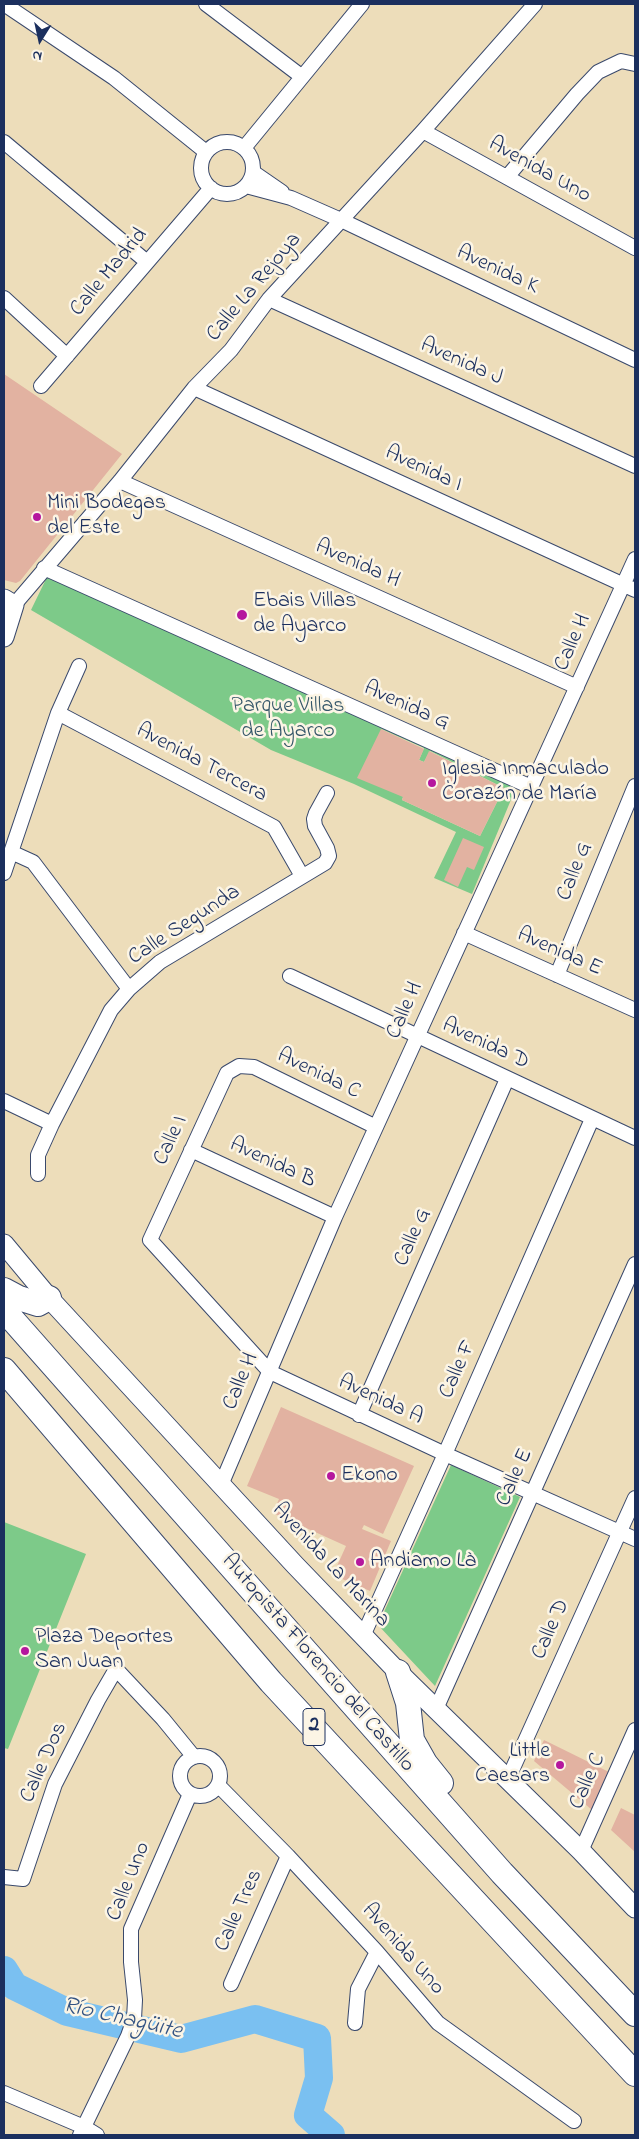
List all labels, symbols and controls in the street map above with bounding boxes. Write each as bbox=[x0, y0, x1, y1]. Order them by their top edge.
north arrow bbox=[15, 15, 65, 65]
text: N bbox=[31, 44, 44, 66]
street label: Avenida Uno bbox=[483, 132, 595, 210]
street label: Calle Madrid bbox=[65, 223, 155, 323]
street label: Calle La Rejoya bbox=[202, 228, 308, 348]
street label: Avenida K bbox=[452, 240, 542, 302]
street label: Avenida J bbox=[416, 333, 506, 393]
street label: Avenida I bbox=[380, 441, 466, 499]
place label: Mini Bodegas del Este bbox=[47, 491, 166, 542]
marker: Mini Bodegas del Este bbox=[31, 511, 43, 523]
street label: Avenida H bbox=[311, 535, 403, 595]
place label: Ebais Villas de Ayarco bbox=[253, 589, 356, 640]
marker: Ebais Villas de Ayarco bbox=[235, 608, 249, 622]
street label: Calle H bbox=[550, 610, 598, 676]
street label: Avenida G bbox=[359, 676, 453, 738]
park label: Parque Villas de Ayarco bbox=[231, 694, 345, 746]
street label: Avenida Tercera bbox=[131, 718, 271, 810]
place label: Iglesia Inmaculado Corazón de María bbox=[442, 757, 609, 808]
marker: Iglesia Inmaculado Corazón de María bbox=[426, 777, 438, 789]
street label: Calle G bbox=[552, 839, 600, 905]
street label: Calle Segunda bbox=[124, 880, 246, 972]
street label: Avenida E bbox=[512, 923, 606, 983]
street label: Calle H bbox=[382, 978, 430, 1044]
street label: Avenida D bbox=[437, 1013, 533, 1077]
street label: Avenida C bbox=[272, 1044, 364, 1106]
street label: Calle I bbox=[149, 1112, 195, 1170]
street label: Avenida B bbox=[225, 1133, 319, 1195]
street label: Calle G bbox=[390, 1205, 438, 1271]
street label: Calle F bbox=[435, 1337, 483, 1403]
street label: Calle H bbox=[218, 1349, 266, 1415]
street label: Avenida A bbox=[333, 1370, 427, 1432]
street label: Calle E bbox=[492, 1445, 540, 1511]
place label: Ekono bbox=[341, 1463, 398, 1489]
marker: Ekono bbox=[325, 1470, 337, 1482]
street label: Avenida La Marina bbox=[265, 1498, 395, 1634]
street label: Autopista Florencio del Castillo bbox=[215, 1549, 419, 1779]
place label: Andiamo Là bbox=[370, 1549, 476, 1575]
marker: Andiamo Là bbox=[354, 1556, 366, 1568]
street label: Calle D bbox=[527, 1596, 577, 1664]
place label: Plaza Deportes San Juan bbox=[35, 1625, 173, 1676]
marker: Plaza Deportes San Juan bbox=[19, 1645, 31, 1657]
road number: 2 bbox=[303, 1708, 325, 1745]
street label: Calle Dos bbox=[16, 1719, 74, 1807]
place label: Little Caesars bbox=[475, 1739, 550, 1790]
street label: Calle C bbox=[565, 1750, 613, 1814]
marker: Little Caesars bbox=[554, 1759, 566, 1771]
street label: Calle Uno bbox=[102, 1839, 158, 1925]
street label: Calle Tres bbox=[210, 1866, 270, 1956]
street label: Avenida Uno bbox=[355, 1899, 449, 2001]
water label: Río Chagüite bbox=[60, 1992, 184, 2048]

